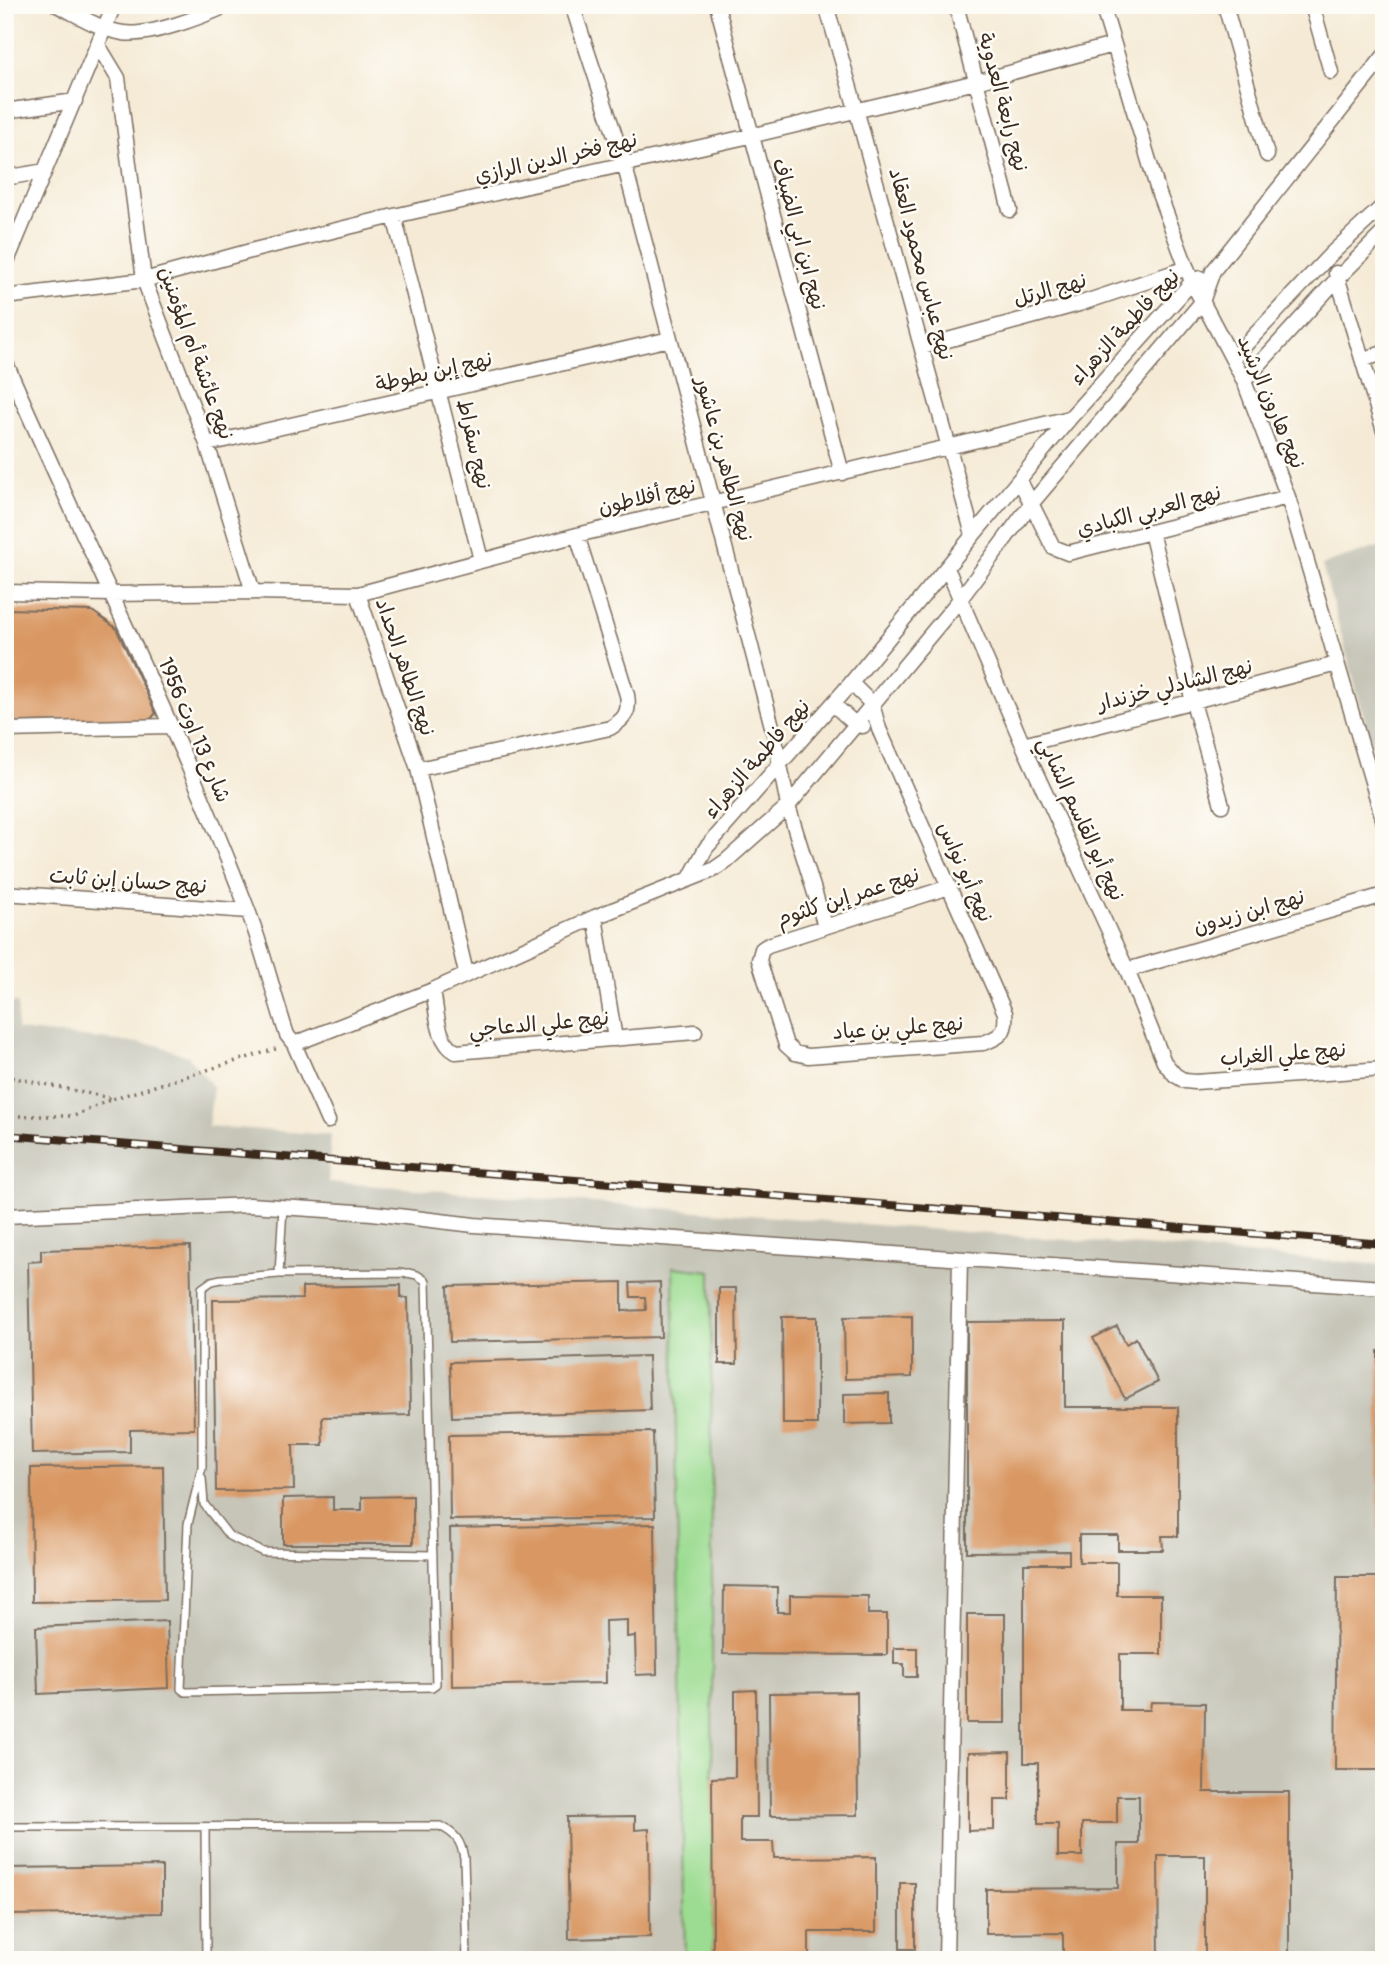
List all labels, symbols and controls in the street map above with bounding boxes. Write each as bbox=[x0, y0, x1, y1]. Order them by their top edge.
street label: نهج رابعة العدوية bbox=[971, 29, 1035, 175]
street label: نهج فخر الدين الرازي bbox=[472, 126, 640, 191]
street label: نهج ابن ابي الضياف bbox=[761, 155, 832, 314]
street label: نهج عباس محمود العقاد bbox=[882, 165, 960, 363]
street label: نهج عائشة أم المؤمنين bbox=[150, 263, 240, 444]
street label: نهج فاطمة الزهراء bbox=[1064, 263, 1186, 391]
street label: نهج الرتل bbox=[1010, 267, 1090, 313]
street label: نهج هارون الرشيد bbox=[1231, 331, 1311, 473]
street label: نهج إبن بطوطة bbox=[373, 345, 495, 399]
street label: نهج الطاهر بن عاشور bbox=[689, 372, 759, 544]
street label: نهج سقراط bbox=[451, 396, 497, 492]
street label: نهج أفلاطون bbox=[596, 473, 698, 521]
street label: نهج العربي الكبادي bbox=[1074, 479, 1225, 548]
street label: نهج الطاهر الحداد bbox=[369, 595, 441, 739]
street label: شارع 13 اوت 1956 bbox=[150, 653, 237, 807]
street label: نهج الشادلي خزندار bbox=[1093, 653, 1257, 723]
street label: نهج فاطمة الزهراء bbox=[698, 694, 816, 824]
street label: نهج أبو القاسم الشابي bbox=[1027, 733, 1131, 907]
street label: نهج أبو نواس bbox=[931, 818, 999, 926]
street label: نهج عمر إبن كلثوم bbox=[773, 861, 924, 935]
street label: نهج حسان إبن ثابت bbox=[48, 862, 208, 900]
street label: نهج ابن زيدون bbox=[1190, 883, 1308, 941]
street label: نهج علي الدعاجي bbox=[468, 1004, 611, 1049]
street label: نهج علي بن عياد bbox=[832, 1010, 965, 1051]
street label: نهج علي الغراب bbox=[1219, 1036, 1347, 1077]

